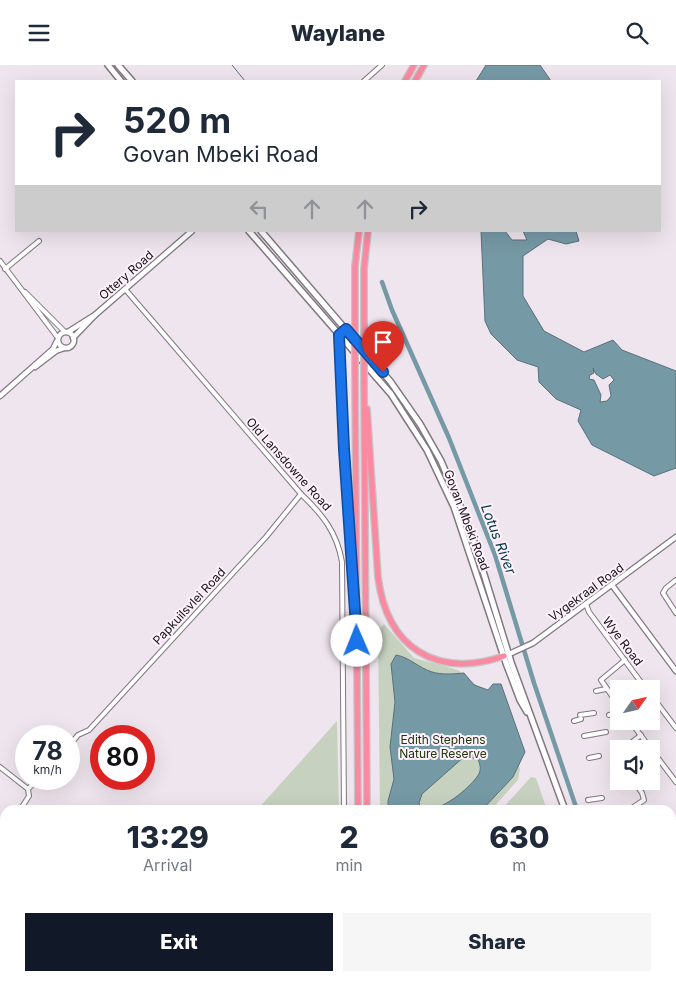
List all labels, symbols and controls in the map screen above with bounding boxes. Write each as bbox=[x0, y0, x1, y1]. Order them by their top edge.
icon: menu bbox=[25, 19, 53, 47]
icon: search bbox=[623, 19, 651, 47]
text: Waylane bbox=[291, 20, 385, 46]
text: 520 m bbox=[123, 99, 231, 141]
icon: right bbox=[40, 100, 105, 165]
text: Govan Mbeki Road bbox=[123, 141, 319, 167]
icon: left bbox=[245, 195, 273, 223]
icon: ahead bbox=[298, 195, 326, 223]
icon: ahead bbox=[351, 195, 379, 223]
icon: right bbox=[404, 195, 432, 223]
street label: Ottery Road bbox=[96, 247, 156, 303]
pin bbox=[362, 321, 404, 372]
icon: arrive bbox=[369, 328, 397, 356]
street label: Old Lansdowne Road bbox=[243, 414, 335, 514]
street label: Govan Mbeki Road bbox=[441, 467, 493, 573]
water label: Lotus River bbox=[478, 501, 520, 577]
street label: Vygekraal Road bbox=[546, 560, 626, 624]
street label: Papkuilsvlei Road bbox=[150, 564, 228, 648]
street label: Wye Road bbox=[600, 613, 646, 669]
position arrow bbox=[330, 614, 382, 666]
north arrow bbox=[610, 680, 660, 730]
map controls bbox=[610, 680, 660, 790]
speed limit sign: 80 bbox=[90, 725, 155, 790]
park label: Edith Stephens Nature Reserve bbox=[399, 732, 487, 761]
text: 78 bbox=[32, 736, 63, 766]
button: sound bbox=[610, 740, 660, 790]
text: km/h bbox=[33, 762, 62, 777]
text: 13:29 bbox=[126, 819, 209, 855]
text: 2 bbox=[340, 819, 359, 855]
text: 630 bbox=[489, 819, 550, 855]
text: Arrival bbox=[143, 855, 192, 875]
text: min bbox=[335, 855, 363, 875]
text: m bbox=[512, 855, 526, 875]
button: Exit bbox=[25, 913, 333, 971]
button: Share bbox=[343, 913, 651, 971]

